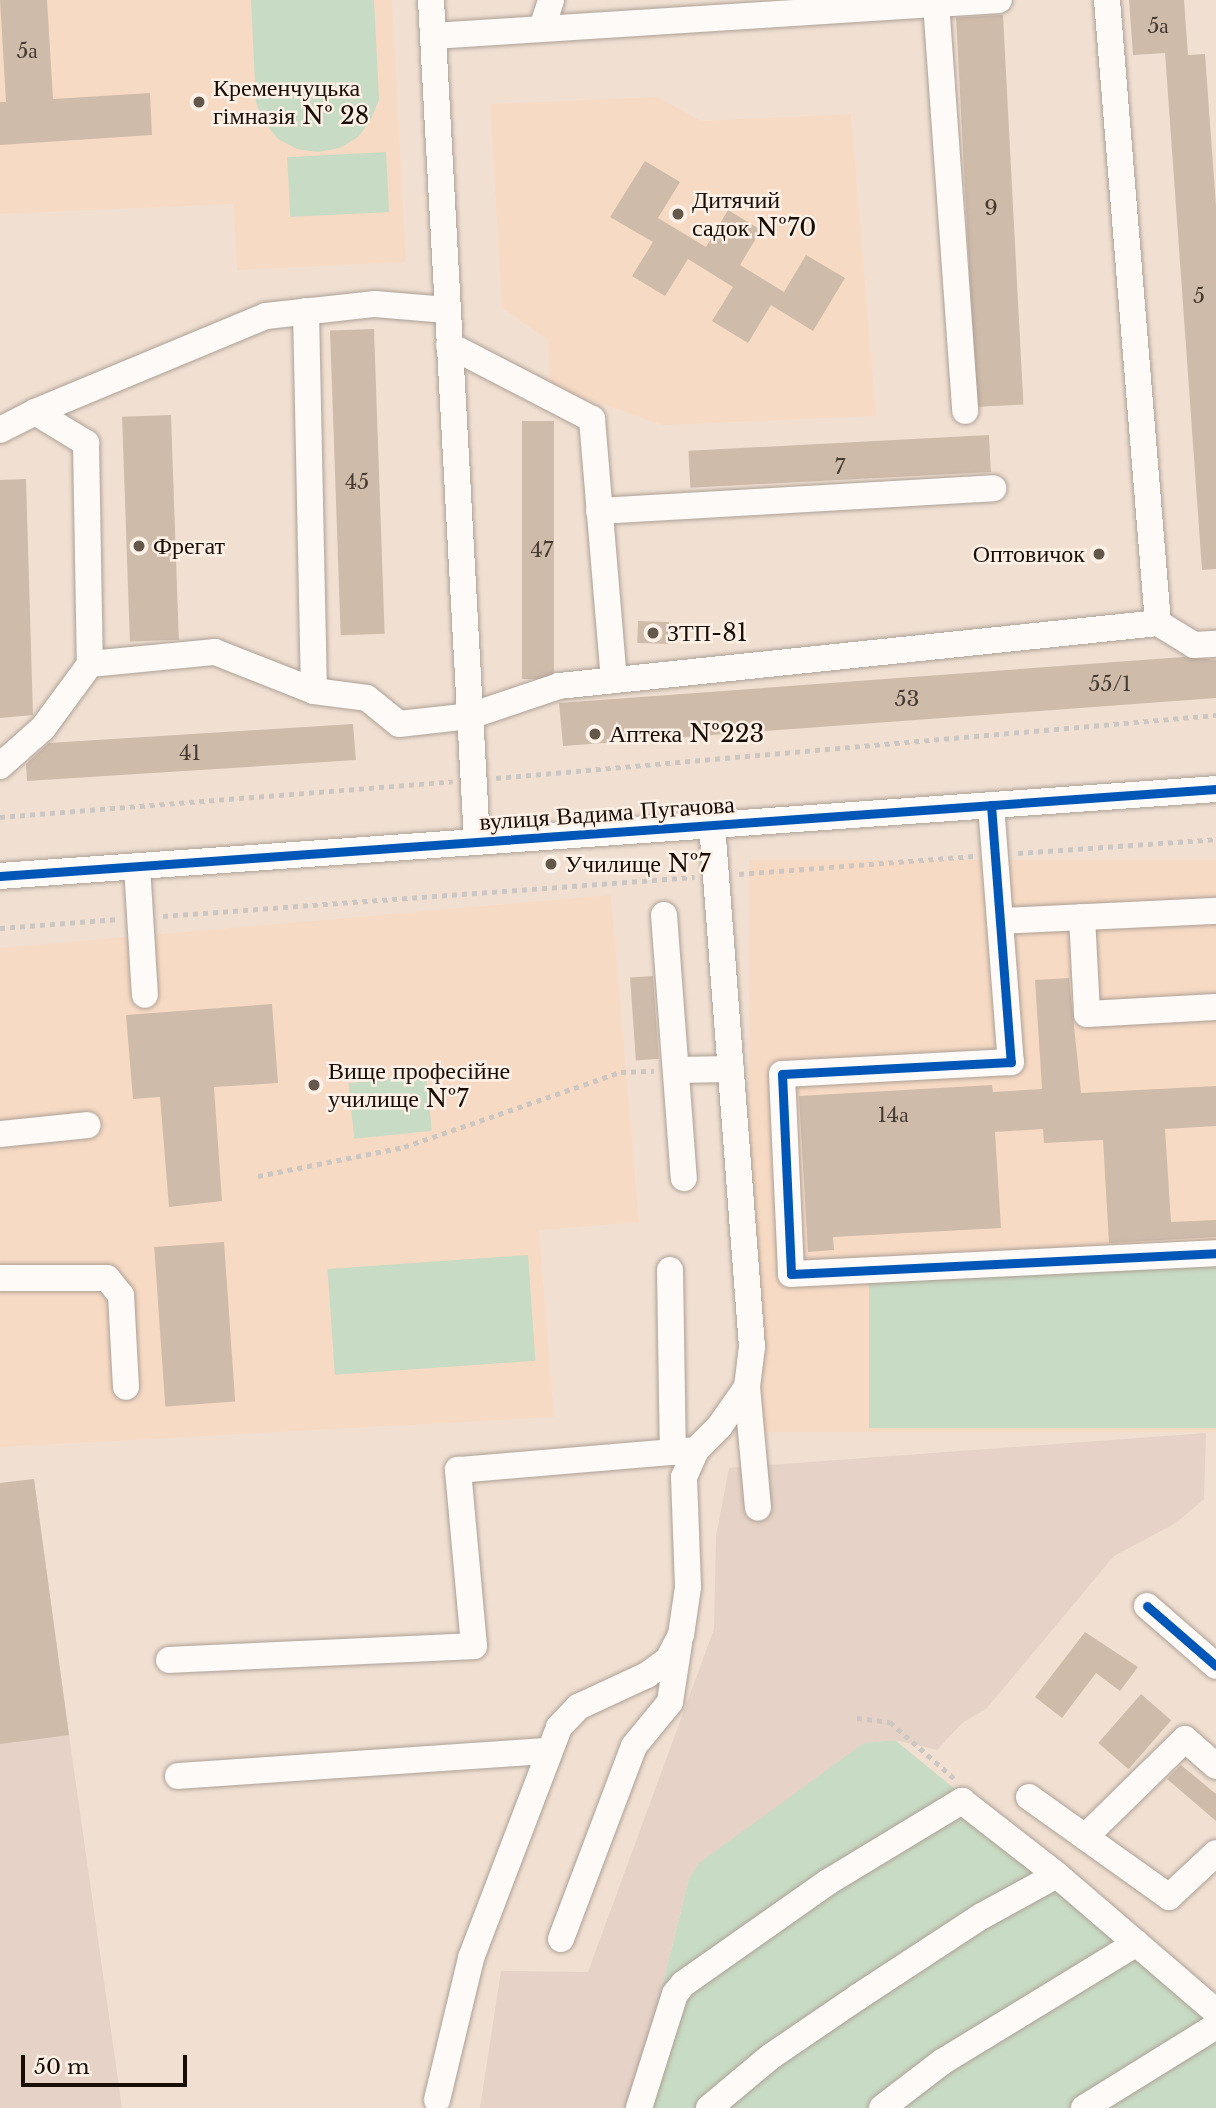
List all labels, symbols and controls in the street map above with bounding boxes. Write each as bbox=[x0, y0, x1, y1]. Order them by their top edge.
house number: 5а bbox=[1147, 13, 1169, 39]
house number: 5а bbox=[16, 38, 38, 64]
place label: Кременчуцька гімназія № 28 bbox=[213, 74, 369, 130]
marker: Кременчуцька гімназія № 28 bbox=[191, 94, 207, 110]
place label: Дитячий садок №70 bbox=[692, 186, 816, 242]
house number: 9 bbox=[984, 195, 998, 221]
marker: Дитячий садок №70 bbox=[670, 206, 686, 222]
house number: 5 bbox=[1193, 283, 1205, 309]
house number: 7 bbox=[835, 454, 845, 480]
house number: 45 bbox=[345, 469, 369, 495]
place label: Фрегат bbox=[153, 532, 225, 560]
house number: 47 bbox=[531, 537, 553, 563]
marker: Фрегат bbox=[131, 538, 147, 554]
place label: Оптовичок bbox=[973, 540, 1085, 568]
marker: Оптовичок bbox=[1091, 546, 1107, 562]
place label: ЗТП-81 bbox=[667, 619, 747, 647]
marker: ЗТП-81 bbox=[645, 625, 661, 641]
house number: 55/1 bbox=[1089, 671, 1131, 697]
house number: 53 bbox=[895, 686, 919, 712]
place label: Аптека №223 bbox=[609, 720, 764, 748]
marker: Аптека №223 bbox=[587, 726, 603, 742]
house number: 41 bbox=[179, 740, 201, 766]
street label: вулиця Вадима Пугачова bbox=[478, 790, 736, 836]
place label: Училище №7 bbox=[565, 850, 711, 878]
marker: Училище №7 bbox=[543, 856, 559, 872]
place label: Вище професійне училище №7 bbox=[328, 1057, 510, 1113]
marker: Вище професійне училище №7 bbox=[306, 1077, 322, 1093]
house number: 14а bbox=[878, 1102, 908, 1128]
scale bar bbox=[24, 2042, 191, 2086]
text: 50 m bbox=[34, 2054, 89, 2080]

